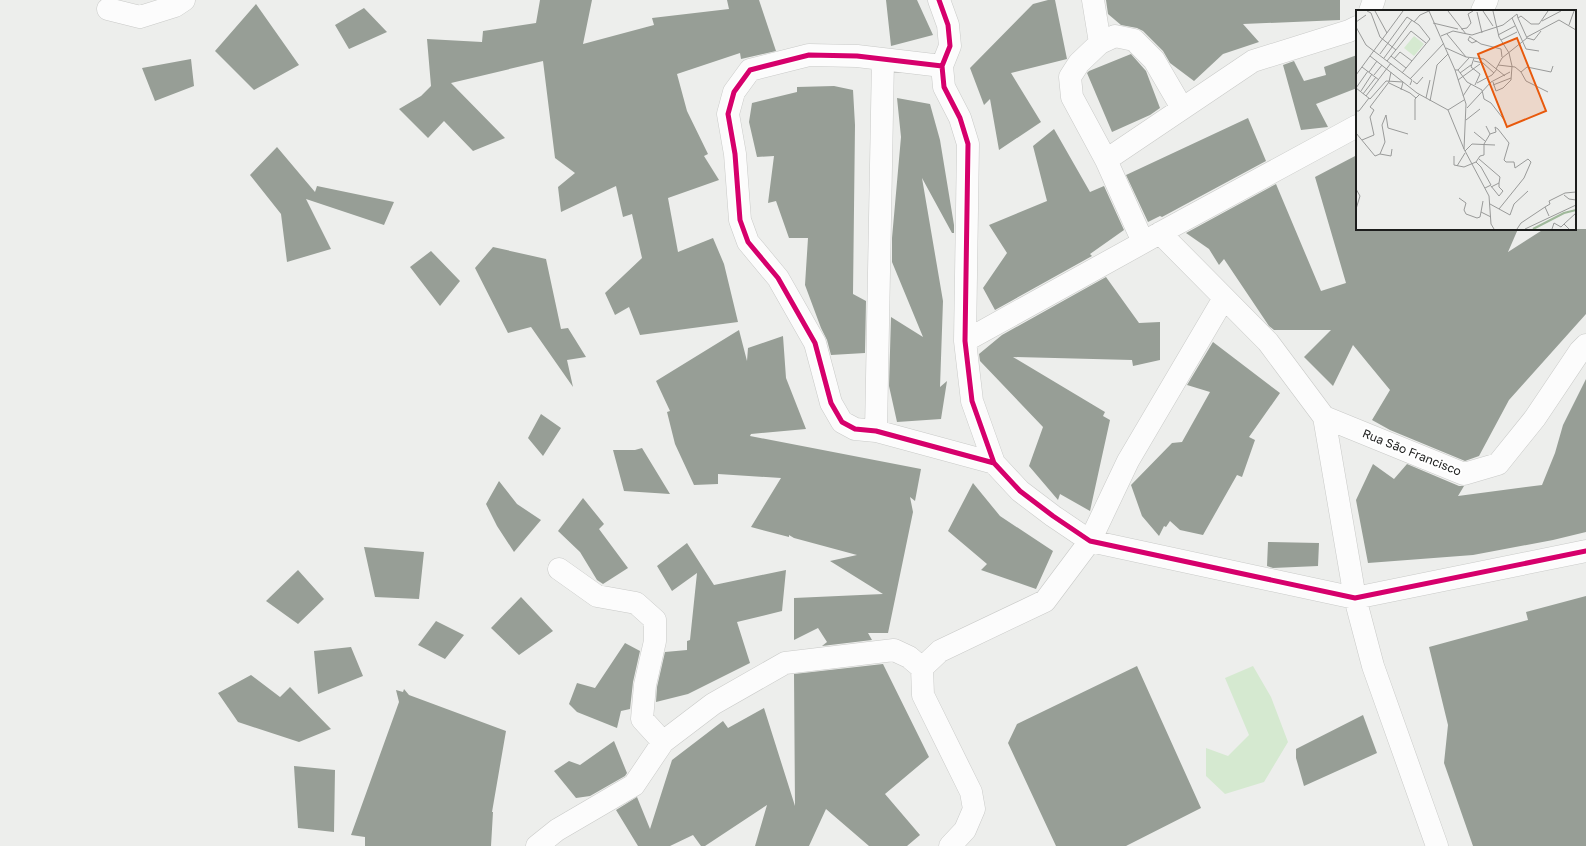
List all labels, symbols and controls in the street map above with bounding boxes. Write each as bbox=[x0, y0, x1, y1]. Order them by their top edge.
inset map bbox=[1356, 10, 1576, 230]
street label: Rua São Francisco bbox=[1360, 425, 1464, 479]

